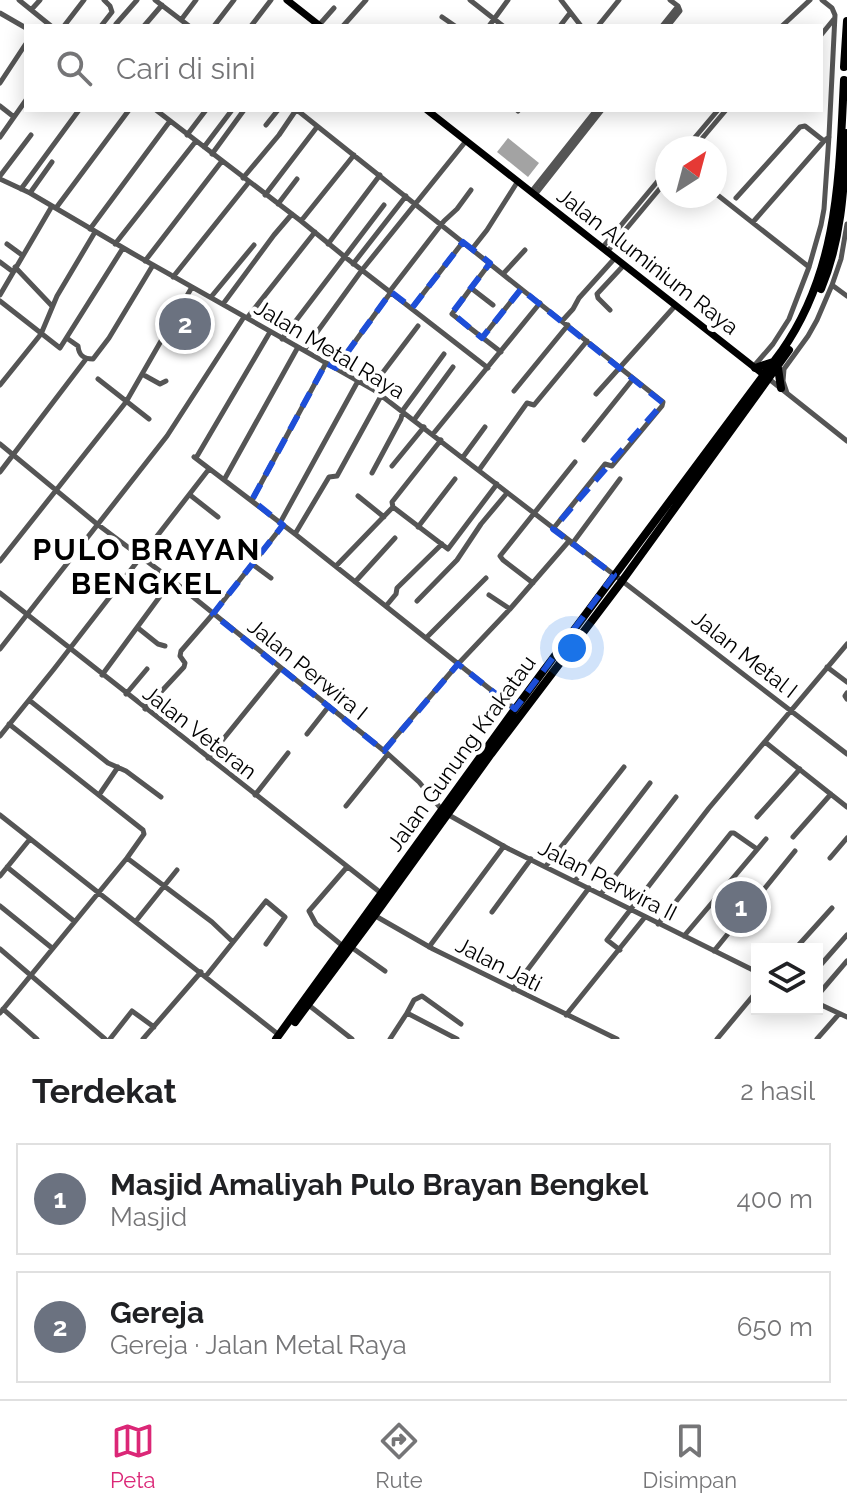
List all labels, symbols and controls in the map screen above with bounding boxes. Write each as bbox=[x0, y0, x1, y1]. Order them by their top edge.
search box bbox=[24, 24, 823, 112]
icon: search bbox=[52, 46, 96, 90]
text: Cari di sini bbox=[116, 51, 256, 86]
north arrow bbox=[655, 136, 727, 208]
street label: Jalan Aluminium Raya bbox=[552, 182, 744, 340]
pin: 2 bbox=[159, 294, 211, 354]
street label: Jalan Metal Raya bbox=[250, 294, 410, 404]
district label: PULO BRAYAN BENGKEL bbox=[33, 532, 261, 601]
street label: Jalan Metal I bbox=[687, 605, 803, 703]
street label: Jalan Perwira I bbox=[243, 613, 373, 725]
your location bbox=[552, 628, 592, 668]
street label: Jalan Gunung Krakatau bbox=[381, 650, 541, 856]
street label: Jalan Veteran bbox=[138, 680, 262, 784]
street label: Jalan Perwira II bbox=[534, 834, 682, 926]
pin: 1 bbox=[715, 877, 767, 937]
street label: Jalan Jati bbox=[452, 931, 546, 997]
map controls bbox=[751, 943, 823, 1015]
button: layers bbox=[751, 943, 823, 1015]
text: Terdekat bbox=[32, 1071, 177, 1111]
text: 2 hasil bbox=[740, 1076, 815, 1106]
text: Masjid Amaliyah Pulo Brayan Bengkel bbox=[110, 1167, 648, 1202]
text: 1 bbox=[54, 1184, 66, 1214]
text: 400 m bbox=[736, 1184, 813, 1214]
text: Masjid bbox=[110, 1202, 187, 1232]
text: Gereja bbox=[110, 1295, 204, 1330]
text: 2 bbox=[53, 1312, 67, 1342]
text: 650 m bbox=[737, 1312, 813, 1342]
text: Gereja · Jalan Metal Raya bbox=[110, 1330, 407, 1360]
tab: Peta bbox=[110, 1419, 156, 1493]
tab: Rute bbox=[375, 1419, 423, 1493]
tab: Disimpan bbox=[643, 1419, 737, 1493]

